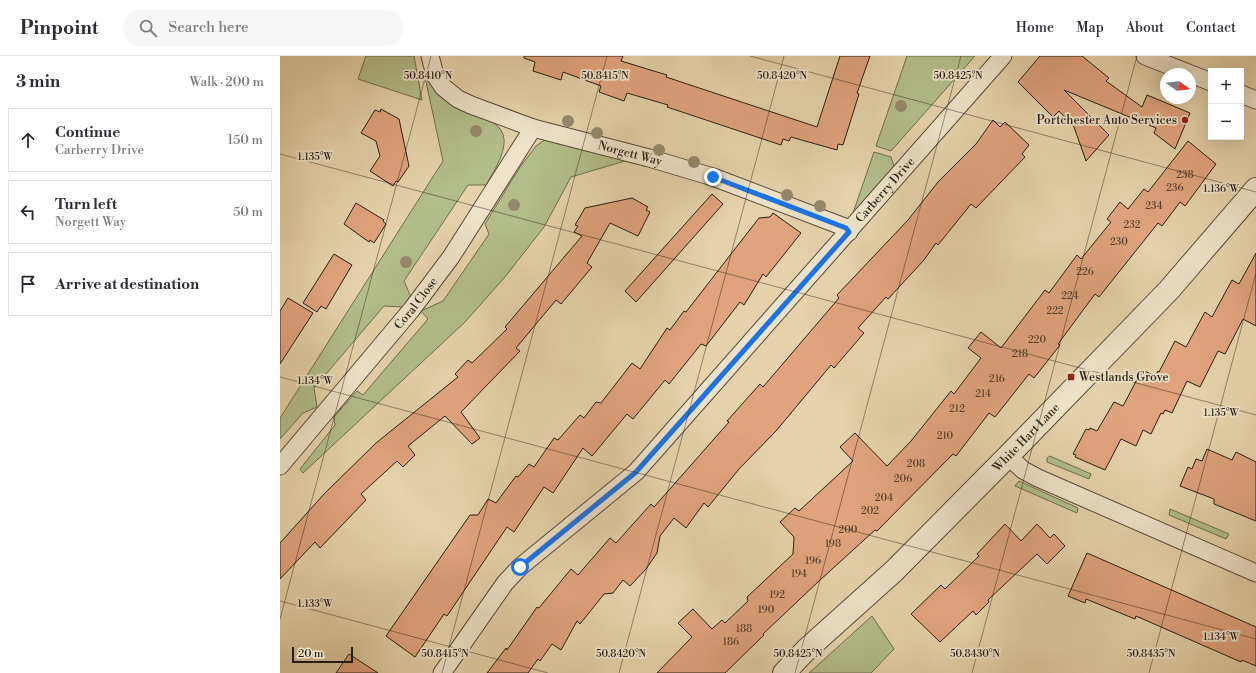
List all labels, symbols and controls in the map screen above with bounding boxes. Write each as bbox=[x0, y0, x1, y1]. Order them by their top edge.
search box bbox=[123, 10, 403, 46]
text: Pinpoint bbox=[20, 16, 99, 40]
icon: search bbox=[137, 17, 159, 39]
text: Search here bbox=[169, 18, 249, 37]
text: Home bbox=[1016, 19, 1054, 37]
text: Map bbox=[1076, 19, 1104, 37]
text: About bbox=[1126, 19, 1164, 37]
text: Contact bbox=[1186, 19, 1236, 37]
north arrow bbox=[1160, 68, 1196, 104]
map controls bbox=[1208, 68, 1244, 140]
button: + bbox=[1208, 68, 1244, 104]
text: 50.8410°N bbox=[404, 70, 453, 82]
text: 50.8415°N bbox=[581, 70, 629, 82]
text: 50.8420°N bbox=[757, 70, 808, 82]
text: 50.8425°N bbox=[934, 70, 983, 82]
text: 3 min bbox=[16, 71, 60, 93]
text: Walk · 200 m bbox=[190, 74, 264, 90]
button: − bbox=[1208, 104, 1244, 140]
place label: Portchester Auto Services bbox=[1037, 113, 1177, 128]
marker: Portchester Auto Services bbox=[1180, 115, 1190, 125]
text: Continue bbox=[55, 123, 120, 142]
icon: ahead bbox=[17, 129, 39, 151]
text: 150 m bbox=[228, 132, 263, 148]
street label: Norgett Way bbox=[596, 138, 664, 169]
text: Carberry Drive bbox=[55, 142, 144, 158]
text: 1.135°W bbox=[298, 151, 333, 163]
street label: Carberry Drive bbox=[852, 154, 918, 226]
route end bbox=[704, 168, 722, 186]
house number: 238 bbox=[1176, 169, 1194, 181]
house number: 236 bbox=[1166, 182, 1184, 194]
text: 1.136°W bbox=[1203, 183, 1240, 195]
text: Turn left bbox=[55, 195, 117, 214]
house number: 234 bbox=[1145, 200, 1163, 212]
icon: left bbox=[17, 201, 39, 223]
text: 50 m bbox=[233, 204, 263, 220]
text: Norgett Way bbox=[55, 214, 126, 230]
house number: 232 bbox=[1124, 219, 1141, 231]
house number: 230 bbox=[1110, 236, 1128, 248]
house number: 226 bbox=[1076, 266, 1094, 278]
icon: arrive bbox=[17, 273, 39, 295]
street label: Coral Close bbox=[391, 274, 441, 332]
text: Arrive at destination bbox=[55, 275, 199, 294]
house number: 224 bbox=[1061, 290, 1079, 302]
house number: 222 bbox=[1046, 305, 1064, 317]
house number: 220 bbox=[1028, 334, 1046, 346]
house number: 218 bbox=[1012, 348, 1028, 360]
place label: Westlands Grove bbox=[1078, 370, 1168, 385]
marker: Westlands Grove bbox=[1066, 372, 1076, 382]
house number: 216 bbox=[989, 373, 1005, 385]
text: 1.134°W bbox=[297, 375, 334, 387]
house number: 214 bbox=[975, 388, 991, 400]
street label: White Hart Lane bbox=[989, 400, 1063, 475]
house number: 212 bbox=[949, 403, 965, 415]
text: 1.135°W bbox=[1204, 407, 1239, 419]
house number: 210 bbox=[937, 430, 954, 442]
house number: 208 bbox=[907, 458, 925, 470]
house number: 206 bbox=[894, 473, 912, 485]
house number: 204 bbox=[875, 492, 893, 504]
house number: 202 bbox=[861, 505, 879, 517]
house number: 200 bbox=[839, 524, 858, 536]
house number: 198 bbox=[825, 538, 841, 550]
house number: 196 bbox=[805, 555, 821, 567]
route start bbox=[511, 558, 529, 576]
house number: 194 bbox=[791, 568, 807, 580]
house number: 192 bbox=[769, 589, 785, 601]
text: 1.133°W bbox=[298, 598, 333, 610]
house number: 190 bbox=[758, 604, 775, 616]
house number: 188 bbox=[736, 623, 752, 635]
text: 1.134°W bbox=[1203, 631, 1240, 643]
house number: 186 bbox=[723, 636, 739, 648]
scale bar bbox=[292, 645, 353, 664]
text: 20 m bbox=[298, 647, 323, 661]
text: 50.8415°N bbox=[421, 648, 469, 660]
text: 50.8420°N bbox=[596, 648, 647, 660]
text: 50.8425°N bbox=[774, 648, 823, 660]
text: 50.8430°N bbox=[950, 648, 1000, 660]
text: 50.8435°N bbox=[1127, 648, 1176, 660]

